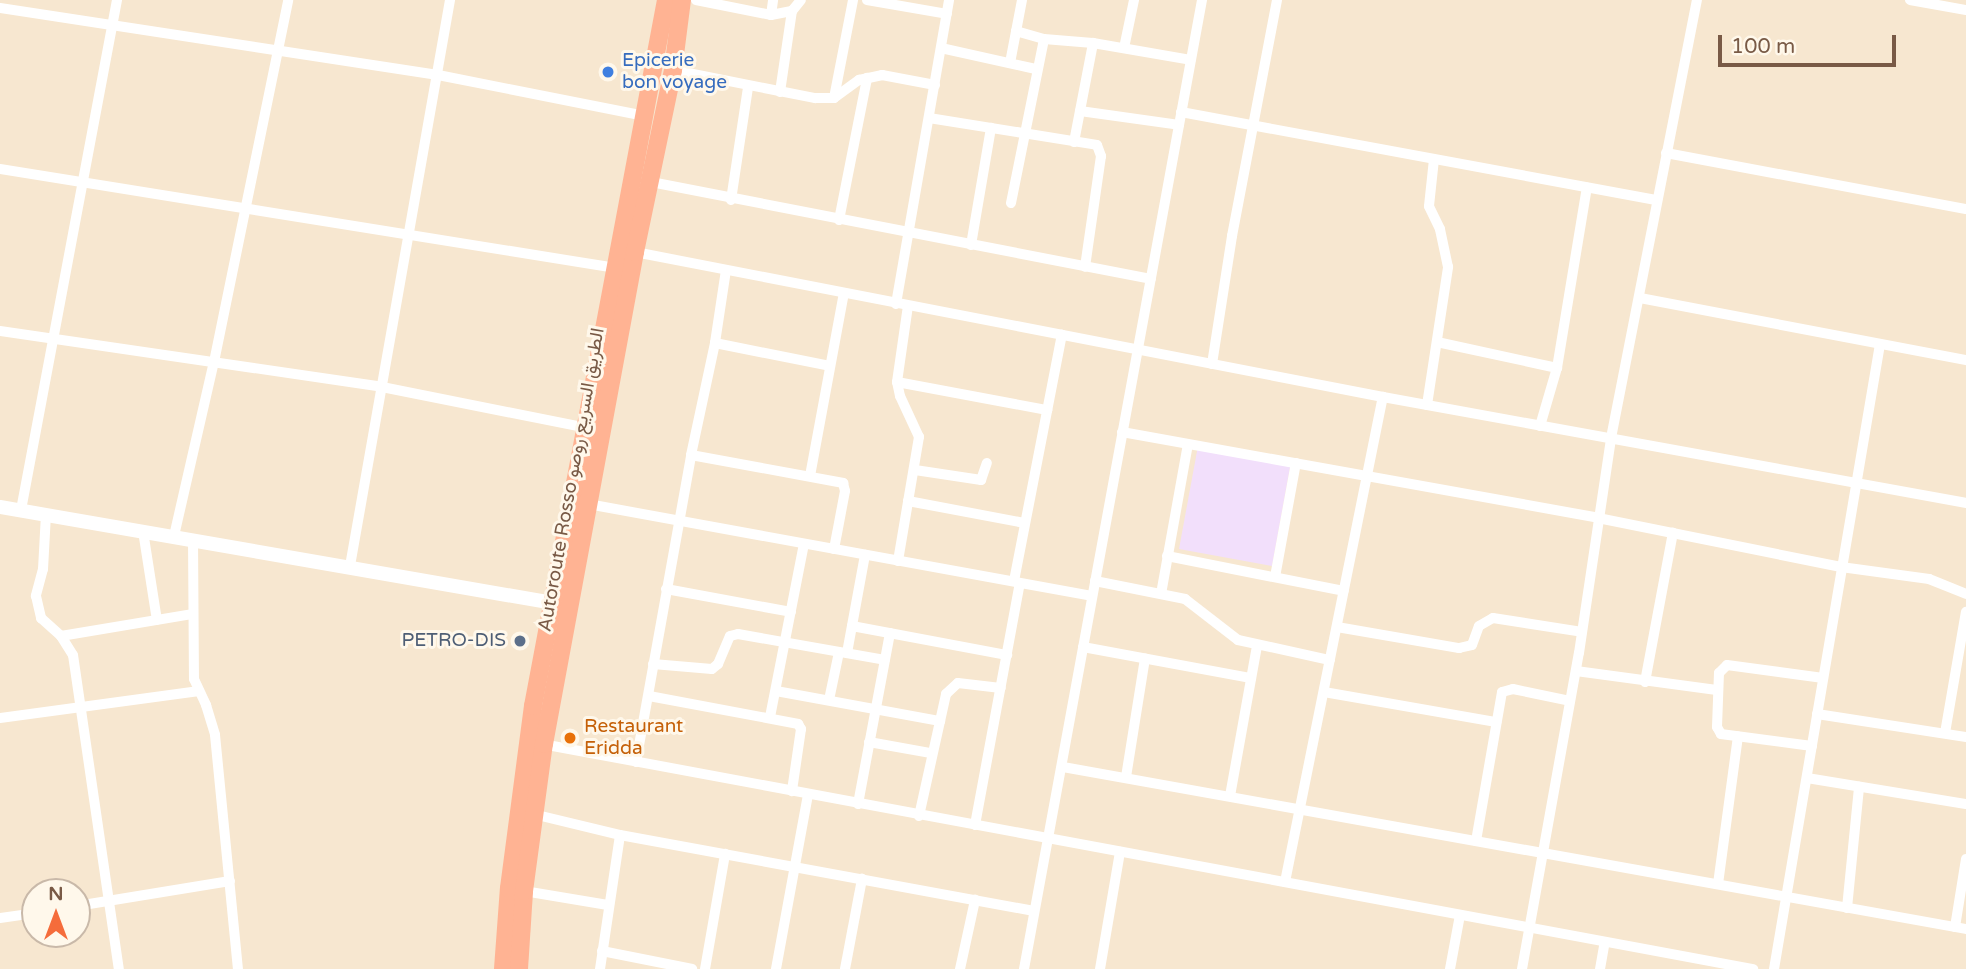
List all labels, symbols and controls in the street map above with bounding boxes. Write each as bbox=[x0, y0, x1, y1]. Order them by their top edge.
scale bar bbox=[1721, 21, 1899, 65]
text: 100 m bbox=[1731, 34, 1795, 59]
place label: Epicerie bon voyage bbox=[622, 50, 727, 94]
marker: Epicerie bon voyage bbox=[600, 64, 616, 80]
street label: Autoroute Rosso الطريق السريع روصو bbox=[534, 326, 610, 634]
place label: PETRO-DIS bbox=[401, 630, 506, 652]
marker: PETRO-DIS bbox=[512, 633, 528, 649]
place label: Restaurant Eridda bbox=[584, 716, 683, 760]
marker: Restaurant Eridda bbox=[562, 730, 578, 746]
north arrow bbox=[21, 878, 91, 948]
text: N bbox=[48, 883, 64, 905]

